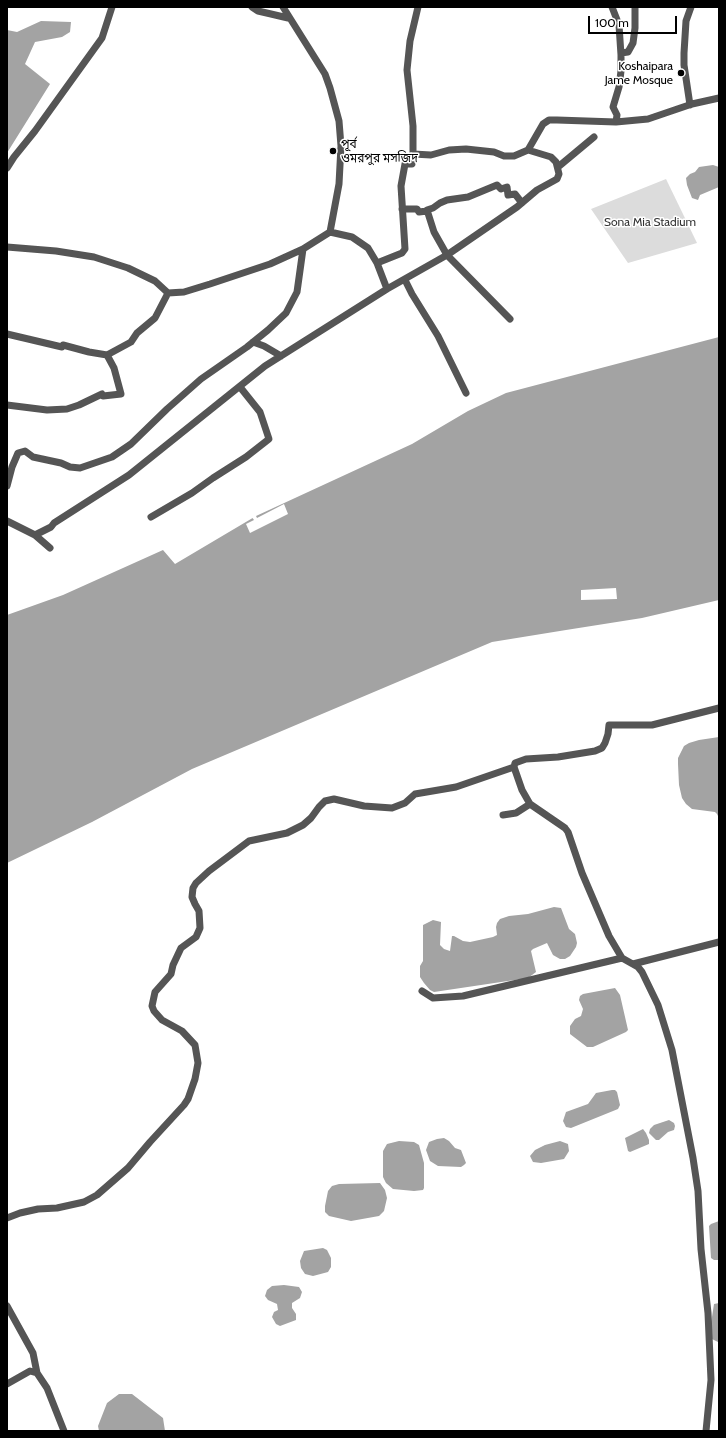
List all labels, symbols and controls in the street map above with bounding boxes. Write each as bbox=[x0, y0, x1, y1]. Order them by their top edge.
scale bar bbox=[590, 8, 679, 34]
text: 100 m bbox=[595, 15, 629, 30]
place label: Koshaipara Jame Mosque bbox=[605, 59, 673, 87]
marker: Koshaipara Jame Mosque bbox=[676, 68, 686, 78]
place label: পূর্ব ওমরপুর মসজিদ bbox=[341, 137, 418, 165]
marker: পূর্ব ওমরপুর মসজিদ bbox=[328, 146, 338, 156]
park label: Sona Mia Stadium bbox=[604, 215, 696, 229]

